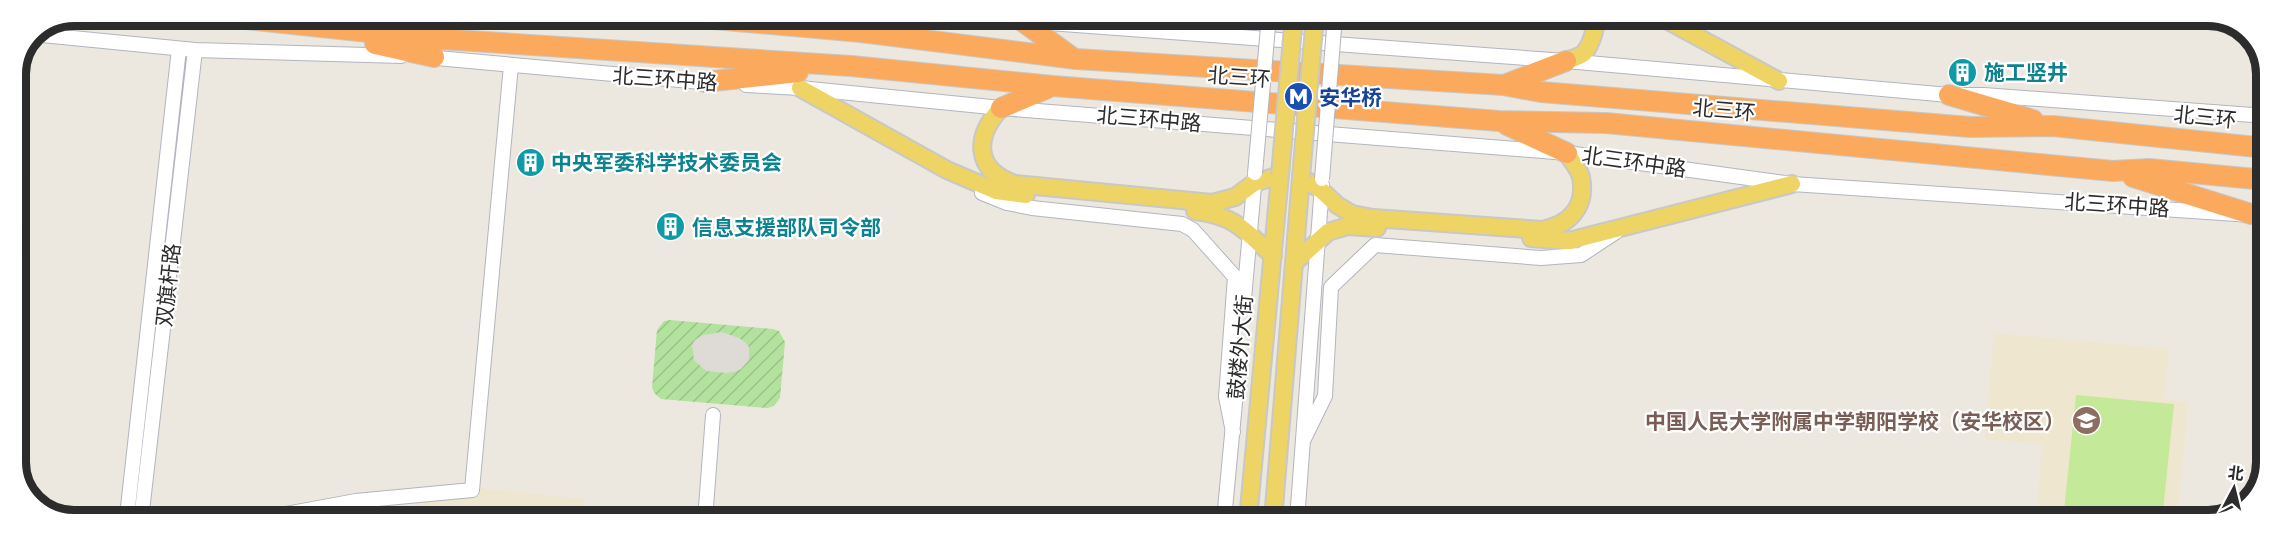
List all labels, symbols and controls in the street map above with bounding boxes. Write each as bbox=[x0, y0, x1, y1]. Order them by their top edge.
building icon: 施工竖井 bbox=[1947, 56, 1979, 88]
place label: 施工竖井 bbox=[1984, 60, 2068, 85]
street label: 北三环 bbox=[1207, 62, 1271, 92]
street label: 北三环中路 bbox=[612, 63, 718, 95]
metro station icon: 安华桥 bbox=[1282, 81, 1314, 113]
place label: 安华桥 bbox=[1319, 85, 1382, 110]
street label: 北三环 bbox=[1692, 95, 1756, 125]
street label: 北三环 bbox=[2172, 101, 2238, 133]
street label: 北三环中路 bbox=[1096, 102, 1202, 136]
street label: 北三环中路 bbox=[1580, 142, 1688, 182]
building icon: 中央军委科学技术委员会 bbox=[514, 146, 546, 178]
place label: 中央军委科学技术委员会 bbox=[551, 150, 782, 175]
street label: 北三环中路 bbox=[2064, 189, 2170, 221]
building icon: 信息支援部队司令部 bbox=[655, 211, 687, 243]
place label: 信息支援部队司令部 bbox=[692, 215, 881, 240]
street label: 双旗杆路 bbox=[151, 242, 185, 328]
street label: 鼓楼外大街 bbox=[1223, 294, 1257, 400]
school or university icon: 中国人民大学附属中学朝阳学校（安华校区） bbox=[2070, 405, 2102, 437]
place label: 中国人民大学附属中学朝阳学校（安华校区） bbox=[1645, 409, 2065, 434]
north arrow bbox=[2204, 458, 2264, 518]
text: 北 bbox=[2227, 463, 2245, 484]

